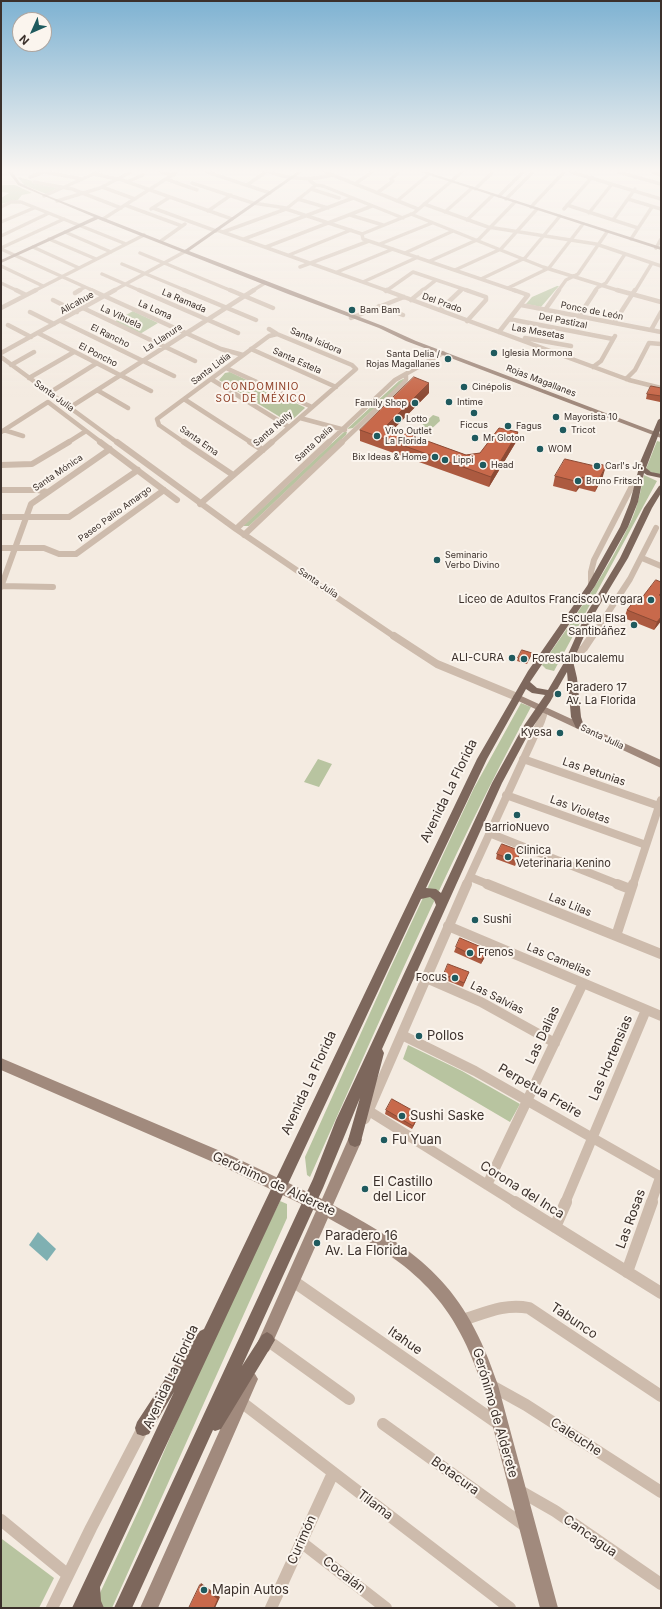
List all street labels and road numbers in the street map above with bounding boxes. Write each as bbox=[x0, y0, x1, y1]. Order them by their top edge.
street label: La Ramada bbox=[160, 287, 208, 315]
street label: Alicahue bbox=[58, 289, 96, 317]
street label: Del Prado bbox=[421, 291, 463, 315]
street label: La Loma bbox=[136, 298, 174, 322]
street label: Ponce de León bbox=[560, 300, 624, 322]
street label: La Vihuela bbox=[99, 303, 143, 331]
street label: Del Pastizal bbox=[538, 311, 588, 331]
street label: La Llanura bbox=[142, 321, 184, 355]
street label: El Rancho bbox=[89, 322, 131, 350]
street label: Las Mesetas bbox=[511, 322, 565, 342]
street label: Santa Isidora bbox=[288, 325, 344, 357]
street label: El Poncho bbox=[77, 341, 119, 369]
street label: Santa Estela bbox=[271, 345, 323, 377]
street label: Santa Lidia bbox=[189, 351, 233, 387]
street label: Rojas Magallanes bbox=[504, 363, 578, 399]
street label: Santa Julia bbox=[32, 378, 76, 414]
street label: Santa Nelly bbox=[251, 409, 295, 449]
street label: Santa Ema bbox=[177, 424, 221, 458]
street label: Santa Delia bbox=[293, 424, 335, 464]
street label: Santa Mónica bbox=[31, 452, 85, 494]
street label: Paseo Palito Amargo bbox=[76, 484, 154, 544]
street label: Santa Julia bbox=[296, 565, 340, 601]
street label: Santa Julia bbox=[579, 722, 625, 752]
street label: Avenida La Florida bbox=[417, 737, 481, 845]
street label: Las Petunias bbox=[561, 755, 627, 789]
street label: Las Violetas bbox=[548, 793, 612, 827]
street label: Las Lilas bbox=[547, 890, 593, 920]
street label: Las Camelias bbox=[525, 940, 593, 980]
street label: Las Salvias bbox=[468, 979, 526, 1017]
street label: Las Dalias bbox=[523, 1003, 563, 1067]
street label: Las Hortensias bbox=[586, 1013, 636, 1103]
street label: Avenida La Florida bbox=[278, 1029, 340, 1137]
street label: Perpetua Freire bbox=[495, 1061, 585, 1121]
street label: Gerónimo de Alderete bbox=[210, 1149, 338, 1219]
street label: Corona del Inca bbox=[477, 1158, 567, 1222]
street label: Las Rosas bbox=[613, 1187, 649, 1251]
street label: Tabunco bbox=[548, 1300, 600, 1342]
street label: Avenida La Florida bbox=[140, 1323, 202, 1431]
street label: Itahue bbox=[385, 1324, 425, 1358]
street label: Gerónimo de Alderete bbox=[469, 1346, 521, 1480]
street label: Caleuche bbox=[547, 1415, 605, 1459]
street label: Botacura bbox=[428, 1453, 482, 1499]
street label: Tilama bbox=[354, 1487, 396, 1523]
street label: Cancagua bbox=[560, 1512, 620, 1560]
street label: Curimón bbox=[284, 1513, 320, 1567]
street label: Cocalán bbox=[319, 1553, 369, 1597]

